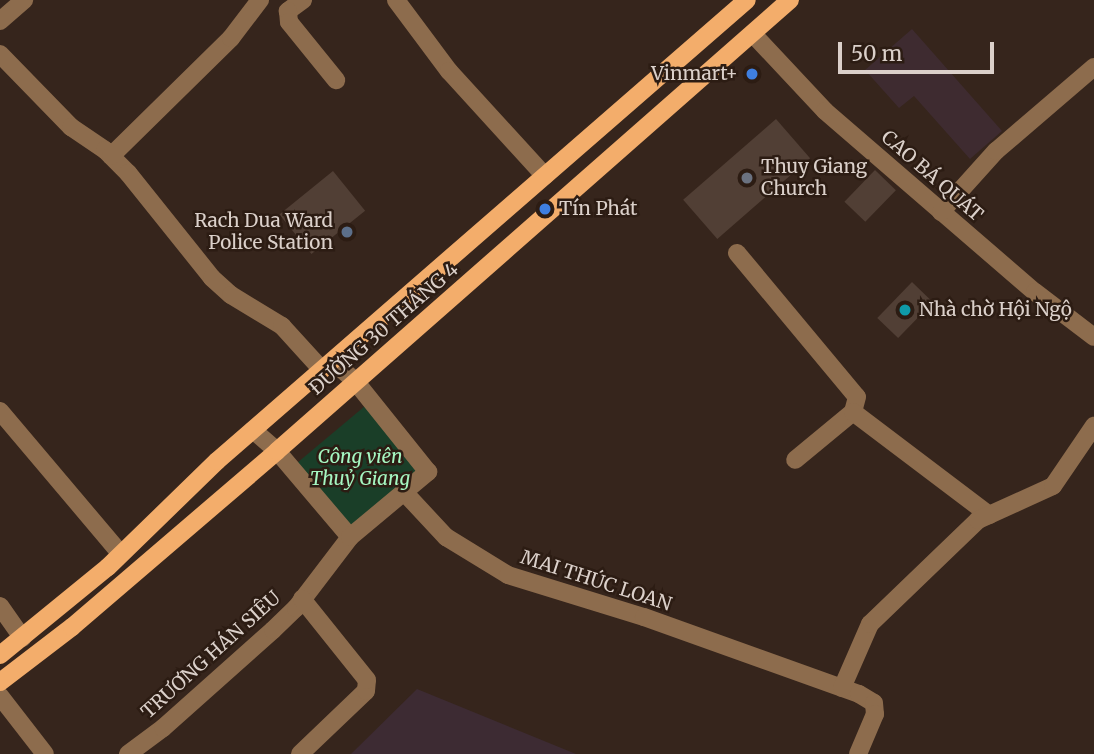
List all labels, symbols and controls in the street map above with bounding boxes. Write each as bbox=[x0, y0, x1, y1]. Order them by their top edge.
scale bar bbox=[842, 28, 998, 72]
text: 50 m bbox=[851, 40, 902, 67]
place label: Vinmart+ bbox=[651, 63, 738, 85]
marker: Vinmart+ bbox=[744, 66, 760, 82]
street label: CAO BÁ QUÁT bbox=[877, 126, 987, 226]
place label: Thuy Giang Church bbox=[761, 156, 867, 200]
marker: Thuy Giang Church bbox=[739, 170, 755, 186]
place label: Tín Phát bbox=[559, 198, 637, 220]
marker: Tín Phát bbox=[537, 201, 553, 217]
place label: Rach Dua Ward Police Station bbox=[194, 210, 333, 254]
marker: Rach Dua Ward Police Station bbox=[339, 224, 355, 240]
street label: ĐƯỜNG 30 THÁNG 4 bbox=[305, 258, 463, 400]
place label: Nhà chờ Hội Ngộ bbox=[919, 299, 1072, 321]
marker: Nhà chờ Hội Ngộ bbox=[897, 302, 913, 318]
park label: Công viên Thuỷ Giang bbox=[310, 446, 410, 490]
street label: MAI THÚC LOAN bbox=[518, 546, 674, 616]
street label: TRƯƠNG HÁN SIÊU bbox=[137, 587, 285, 723]

